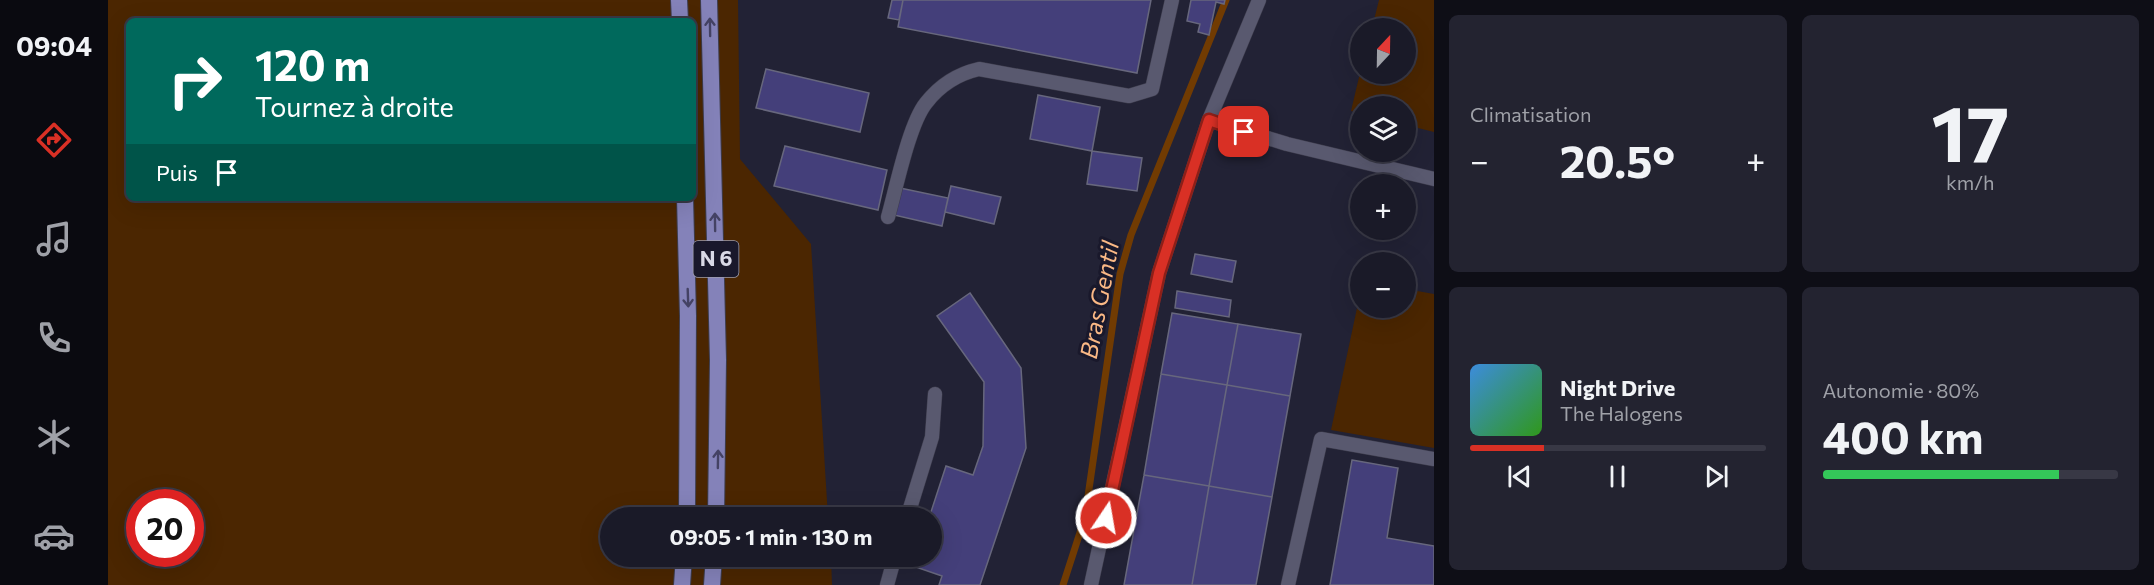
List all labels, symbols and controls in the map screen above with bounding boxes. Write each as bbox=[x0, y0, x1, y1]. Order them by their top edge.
one-way arrow bbox=[704, 18, 716, 38]
north arrow bbox=[1350, 18, 1416, 84]
map controls bbox=[1350, 18, 1416, 318]
text: 09:04 bbox=[16, 29, 92, 62]
text: 120 m bbox=[255, 38, 370, 90]
icon: right bbox=[156, 42, 234, 120]
text: 17 bbox=[1931, 83, 2009, 178]
text: Tournez à droite bbox=[255, 90, 454, 123]
button: layers bbox=[1350, 96, 1416, 162]
text: Climatisation bbox=[1470, 102, 1591, 126]
pin bbox=[1218, 106, 1269, 157]
icon: arrive bbox=[1227, 115, 1260, 148]
icon: directions bbox=[33, 119, 75, 161]
text: 20.5° bbox=[1560, 132, 1675, 187]
text: − bbox=[1470, 139, 1489, 180]
text: + bbox=[1746, 139, 1765, 180]
icon: arrive bbox=[210, 156, 243, 189]
text: Puis bbox=[156, 159, 198, 186]
text: km/h bbox=[1946, 170, 1995, 194]
button: + bbox=[1350, 174, 1416, 240]
one-way arrow bbox=[709, 213, 721, 233]
icon: music bbox=[33, 218, 75, 260]
water label: Bras Gentil bbox=[1073, 238, 1124, 361]
road number: N 6 bbox=[694, 241, 738, 277]
button: − bbox=[1350, 252, 1416, 318]
one-way arrow bbox=[682, 288, 693, 308]
icon: phone bbox=[33, 317, 75, 359]
text: Night Drive bbox=[1560, 374, 1675, 401]
text: Autonomie · 80% bbox=[1823, 378, 1979, 402]
text: The Halogens bbox=[1560, 401, 1683, 425]
text: 400 km bbox=[1823, 408, 1984, 463]
icon: climate bbox=[33, 416, 75, 458]
one-way arrow bbox=[712, 450, 723, 470]
icon: previous bbox=[1503, 460, 1536, 493]
icon: pause bbox=[1601, 460, 1634, 493]
icon: next bbox=[1700, 460, 1733, 493]
position arrow bbox=[1074, 486, 1138, 550]
speed limit sign: 20 bbox=[126, 489, 204, 567]
icon: car bbox=[33, 515, 75, 557]
text: 09:05 · 1 min · 130 m bbox=[670, 523, 872, 550]

